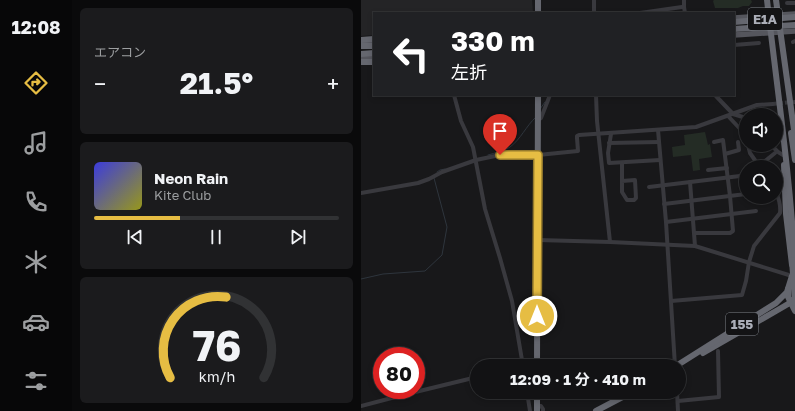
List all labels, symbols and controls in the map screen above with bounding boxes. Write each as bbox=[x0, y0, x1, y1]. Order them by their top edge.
road number: E1A bbox=[748, 8, 782, 30]
text: 12:08 bbox=[11, 16, 61, 38]
text: 330 m bbox=[451, 24, 535, 57]
icon: left bbox=[385, 28, 437, 80]
text: エアコン bbox=[94, 44, 146, 60]
text: 左折 bbox=[451, 61, 487, 83]
text: 21.5° bbox=[180, 65, 253, 101]
icon: directions bbox=[22, 69, 50, 97]
text: − bbox=[94, 70, 106, 97]
text: + bbox=[327, 70, 339, 97]
map controls bbox=[739, 108, 783, 204]
button: sound bbox=[739, 108, 783, 152]
pin bbox=[483, 114, 517, 155]
icon: arrive bbox=[489, 120, 511, 142]
icon: music bbox=[22, 129, 50, 157]
button: search bbox=[739, 160, 783, 204]
text: Neon Rain bbox=[154, 169, 228, 187]
text: Kite Club bbox=[154, 187, 211, 203]
icon: phone bbox=[22, 188, 50, 216]
icon: previous bbox=[124, 226, 146, 248]
icon: pause bbox=[205, 226, 227, 248]
icon: next bbox=[287, 226, 309, 248]
icon: climate bbox=[22, 248, 50, 276]
position arrow bbox=[516, 295, 558, 337]
icon: car bbox=[22, 308, 50, 336]
road number: 155 bbox=[726, 313, 758, 335]
text: 76 bbox=[192, 320, 241, 370]
speed limit sign: 80 bbox=[373, 347, 425, 399]
icon: filters bbox=[22, 367, 50, 395]
text: km/h bbox=[198, 367, 235, 384]
text: 12:09 · 1 分 · 410 m bbox=[510, 370, 646, 388]

